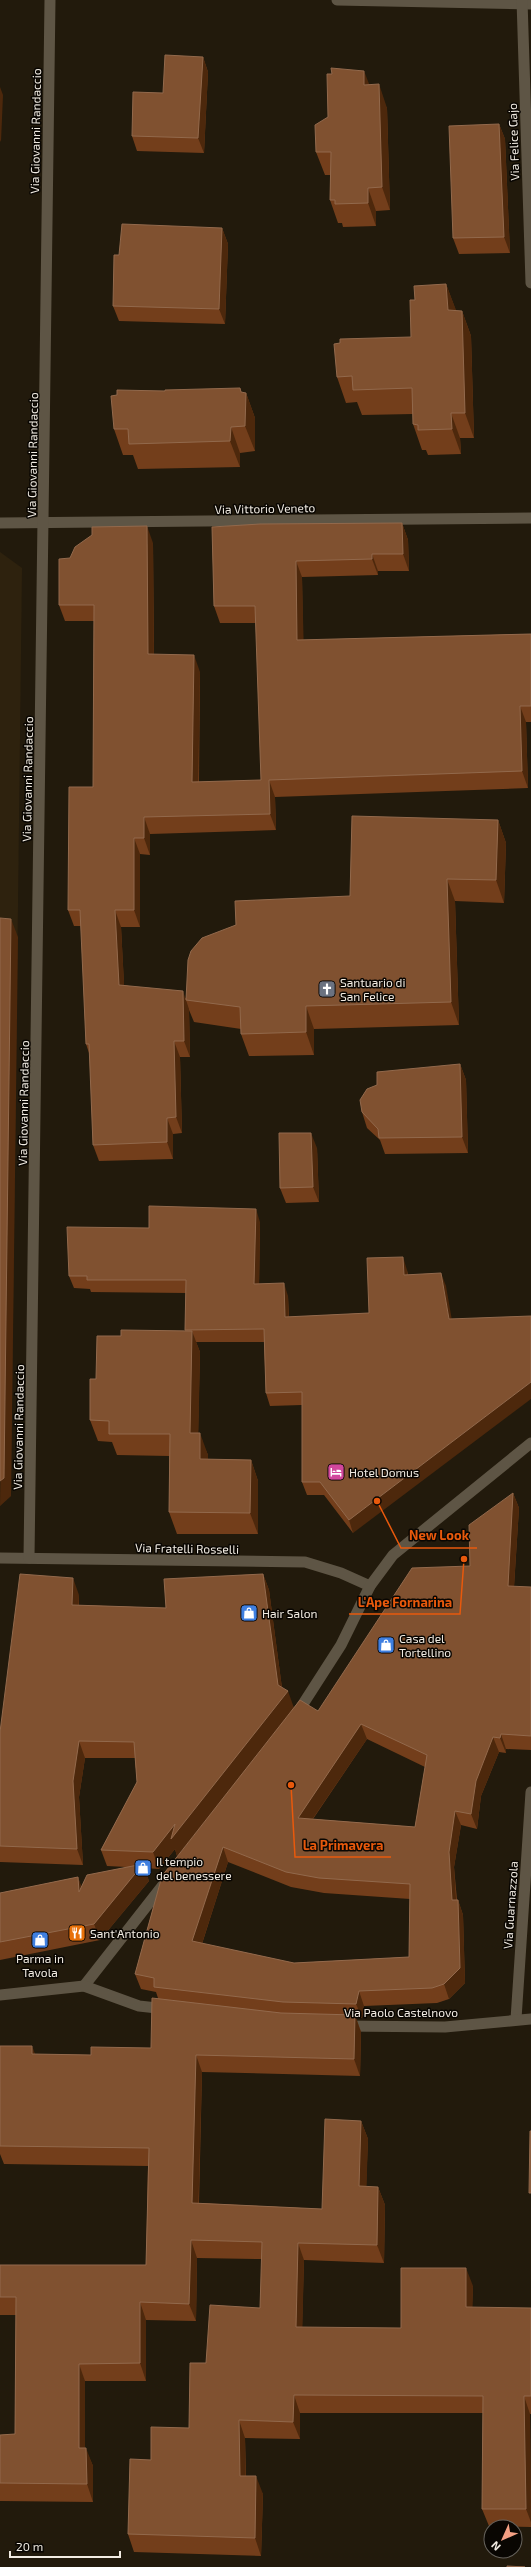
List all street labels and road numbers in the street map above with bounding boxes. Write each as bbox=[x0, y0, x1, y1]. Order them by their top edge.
street label: Via Giovanni Randaccio bbox=[27, 68, 43, 194]
street label: Via Felice Gajo bbox=[505, 103, 522, 181]
street label: Via Giovanni Randaccio bbox=[24, 392, 40, 518]
street label: Via Vittorio Veneto bbox=[215, 500, 316, 516]
street label: Via Giovanni Randaccio bbox=[19, 716, 35, 842]
street label: Via Giovanni Randaccio bbox=[15, 1040, 31, 1166]
street label: Via Giovanni Randaccio bbox=[10, 1364, 26, 1490]
street label: Via Fratelli Rosselli bbox=[135, 1540, 239, 1556]
street label: Via Guarnazzola bbox=[500, 1861, 520, 1949]
street label: Via Paolo Castelnovo bbox=[344, 2005, 458, 2019]

